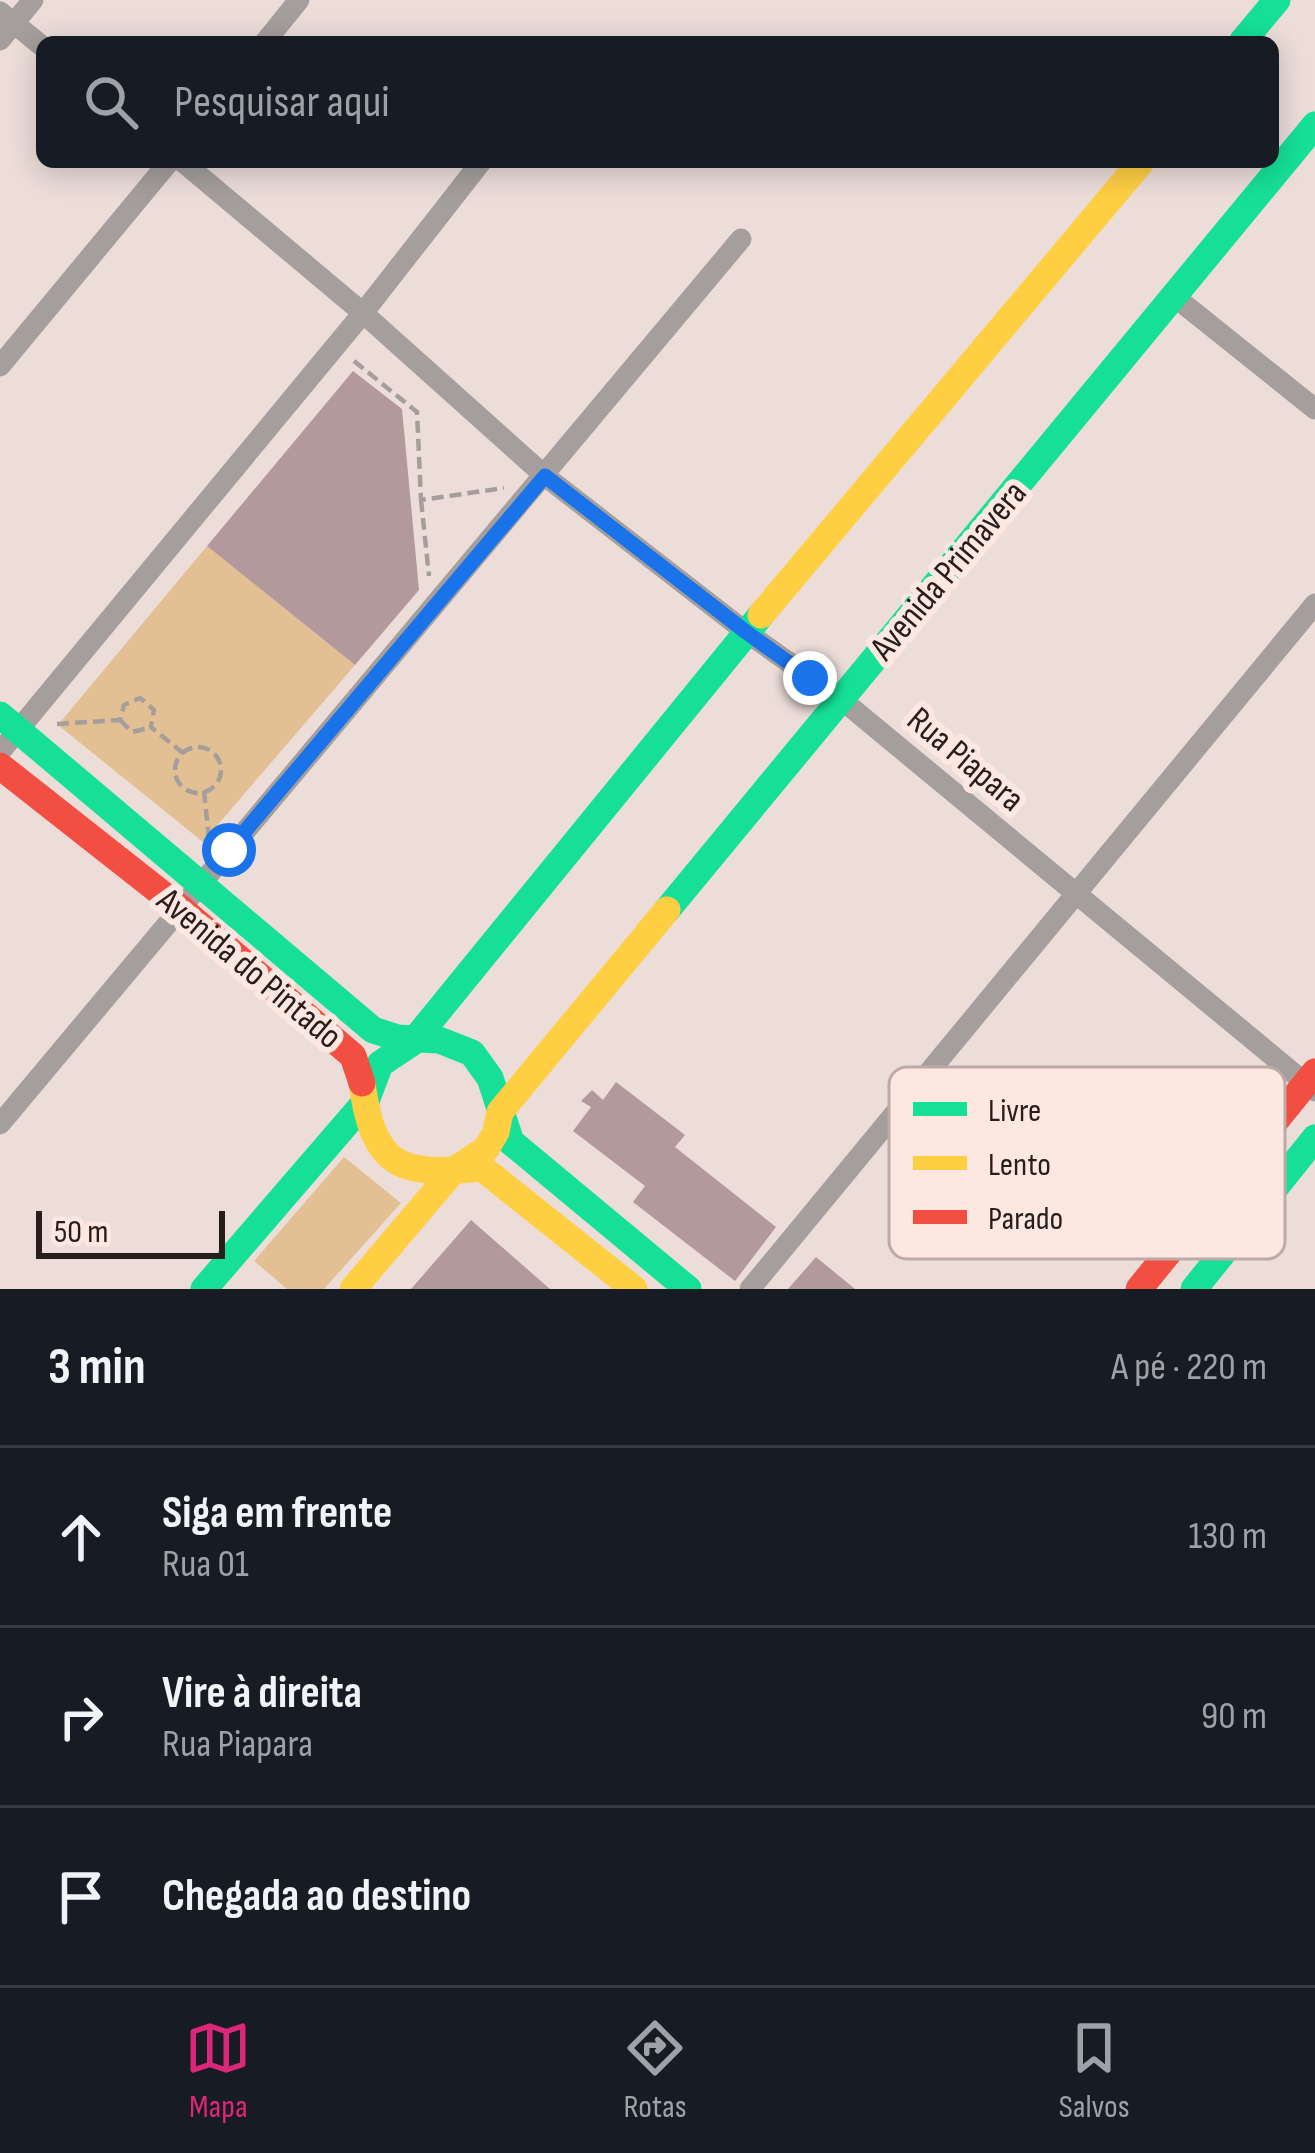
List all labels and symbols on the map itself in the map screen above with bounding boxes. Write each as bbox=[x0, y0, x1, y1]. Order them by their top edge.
street label: Avenida Primavera bbox=[861, 473, 1036, 670]
route end bbox=[783, 651, 837, 705]
street label: Rua Piapara bbox=[898, 699, 1032, 821]
route start bbox=[202, 823, 256, 877]
street label: Avenida do Pintado bbox=[147, 879, 350, 1059]
legend bbox=[889, 1067, 1285, 1259]
text: Livre bbox=[988, 1091, 1041, 1131]
text: Lento bbox=[988, 1145, 1051, 1185]
text: Parado bbox=[988, 1199, 1063, 1239]
scale bar bbox=[36, 1205, 225, 1258]

